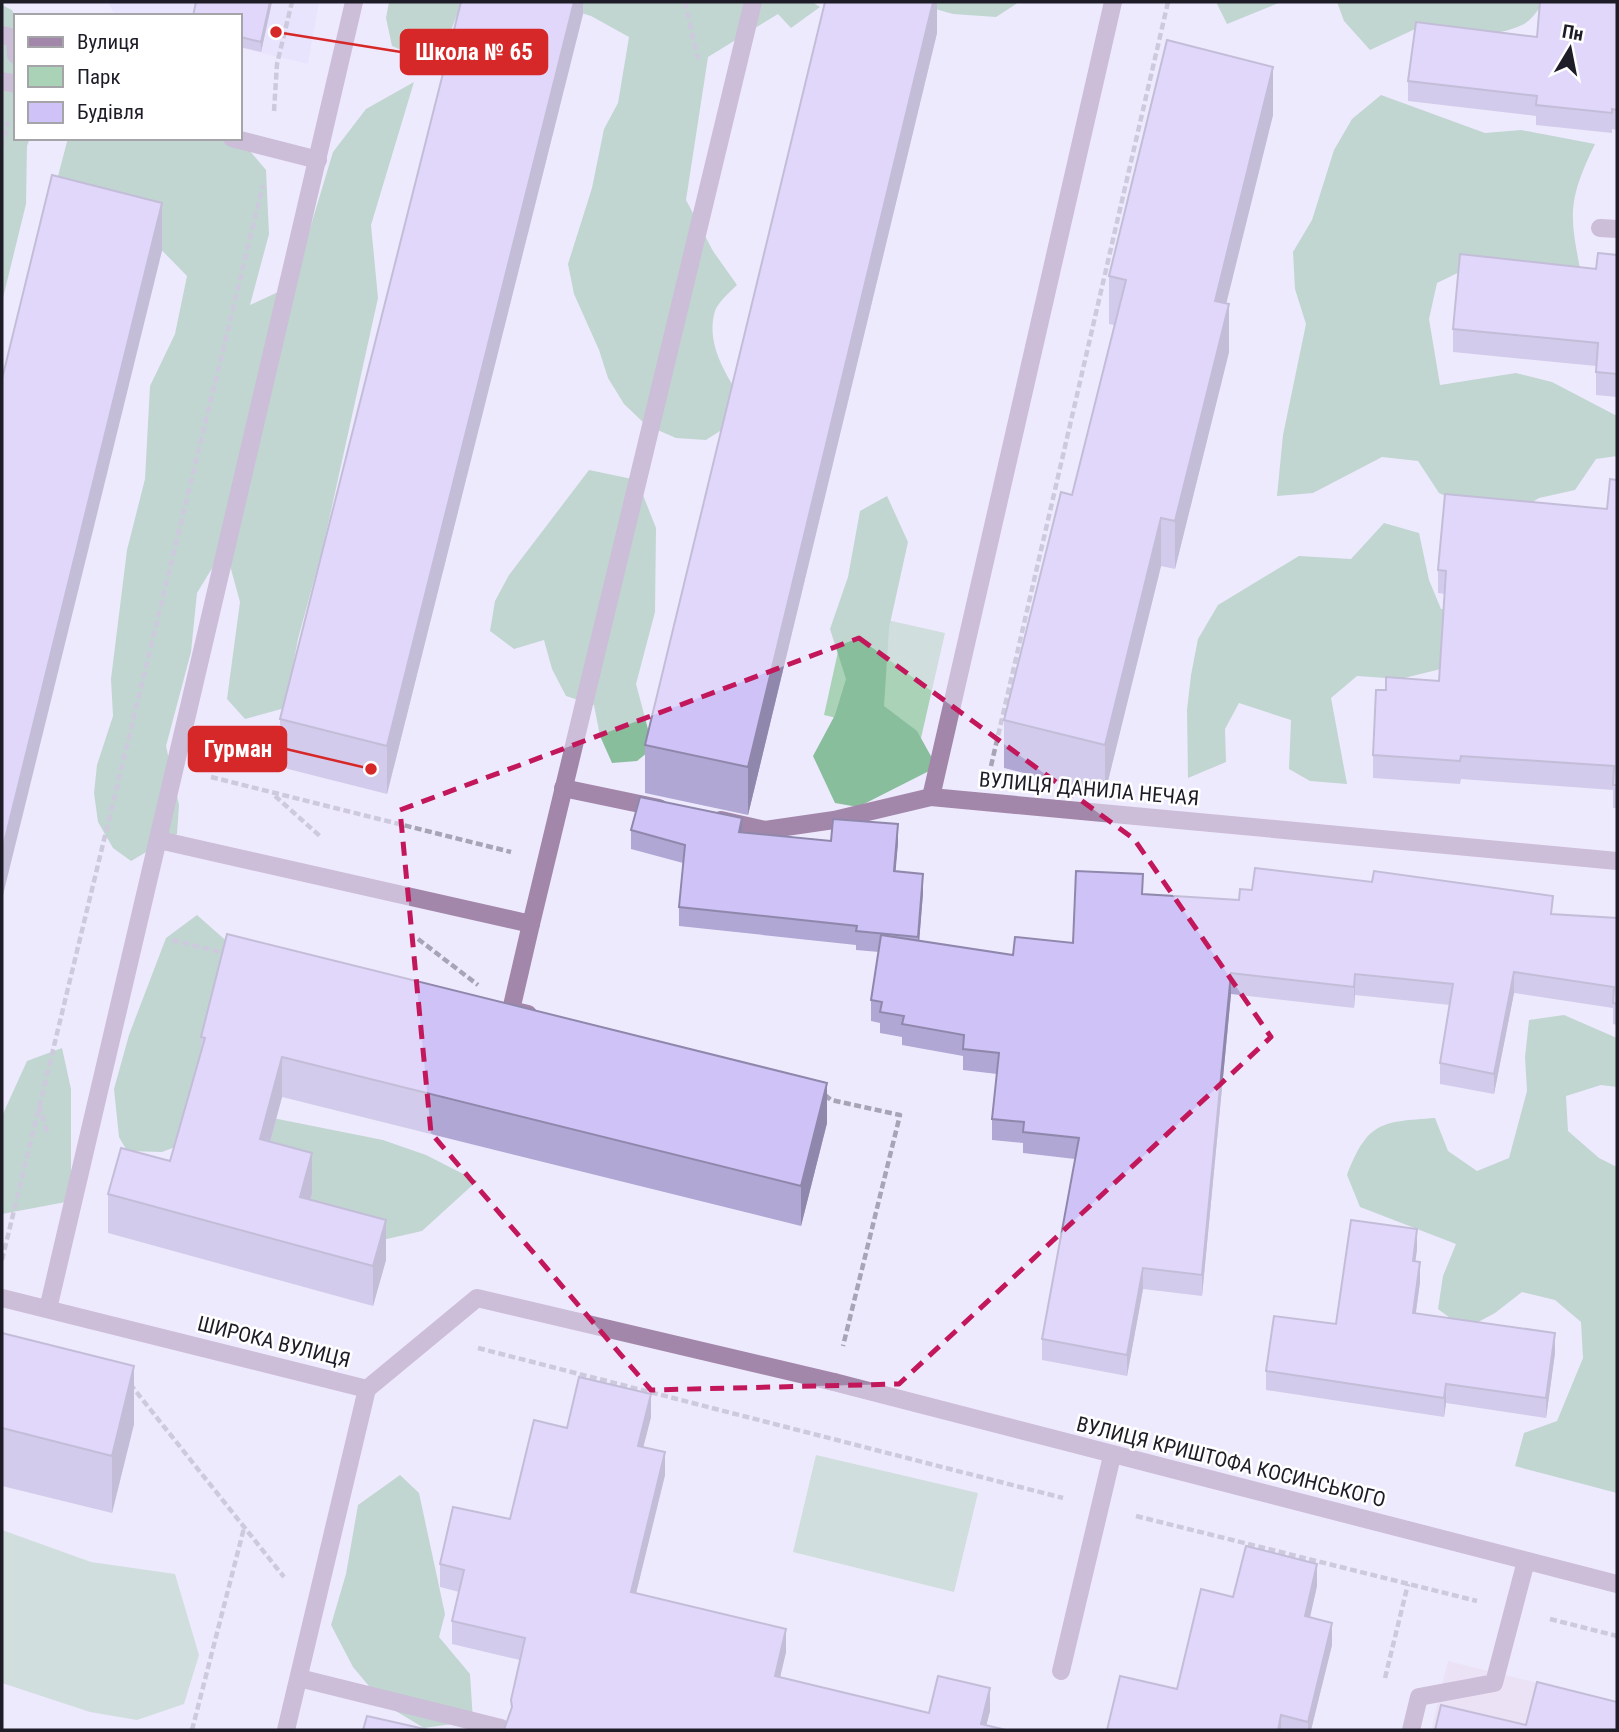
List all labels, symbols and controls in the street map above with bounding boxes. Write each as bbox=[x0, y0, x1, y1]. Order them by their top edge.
legend bbox=[14, 14, 242, 140]
north arrow bbox=[1535, 14, 1605, 84]
text: Пн bbox=[1560, 20, 1585, 46]
text: Вулиця bbox=[77, 30, 139, 54]
callout: Школа № 65 bbox=[401, 30, 547, 74]
text: Школа № 65 bbox=[415, 39, 533, 66]
text: Парк bbox=[77, 65, 121, 89]
text: Будівля bbox=[77, 100, 144, 124]
callout: Гурман bbox=[189, 727, 286, 771]
text: Гурман bbox=[204, 736, 272, 763]
street label: ВУЛИЦЯ ДАНИЛА НЕЧАЯ bbox=[978, 767, 1200, 811]
street label: ШИРОКА ВУЛИЦЯ bbox=[195, 1311, 353, 1373]
street label: ВУЛИЦЯ КРИШТОФА КОСИНСЬКОГО bbox=[1074, 1412, 1388, 1512]

